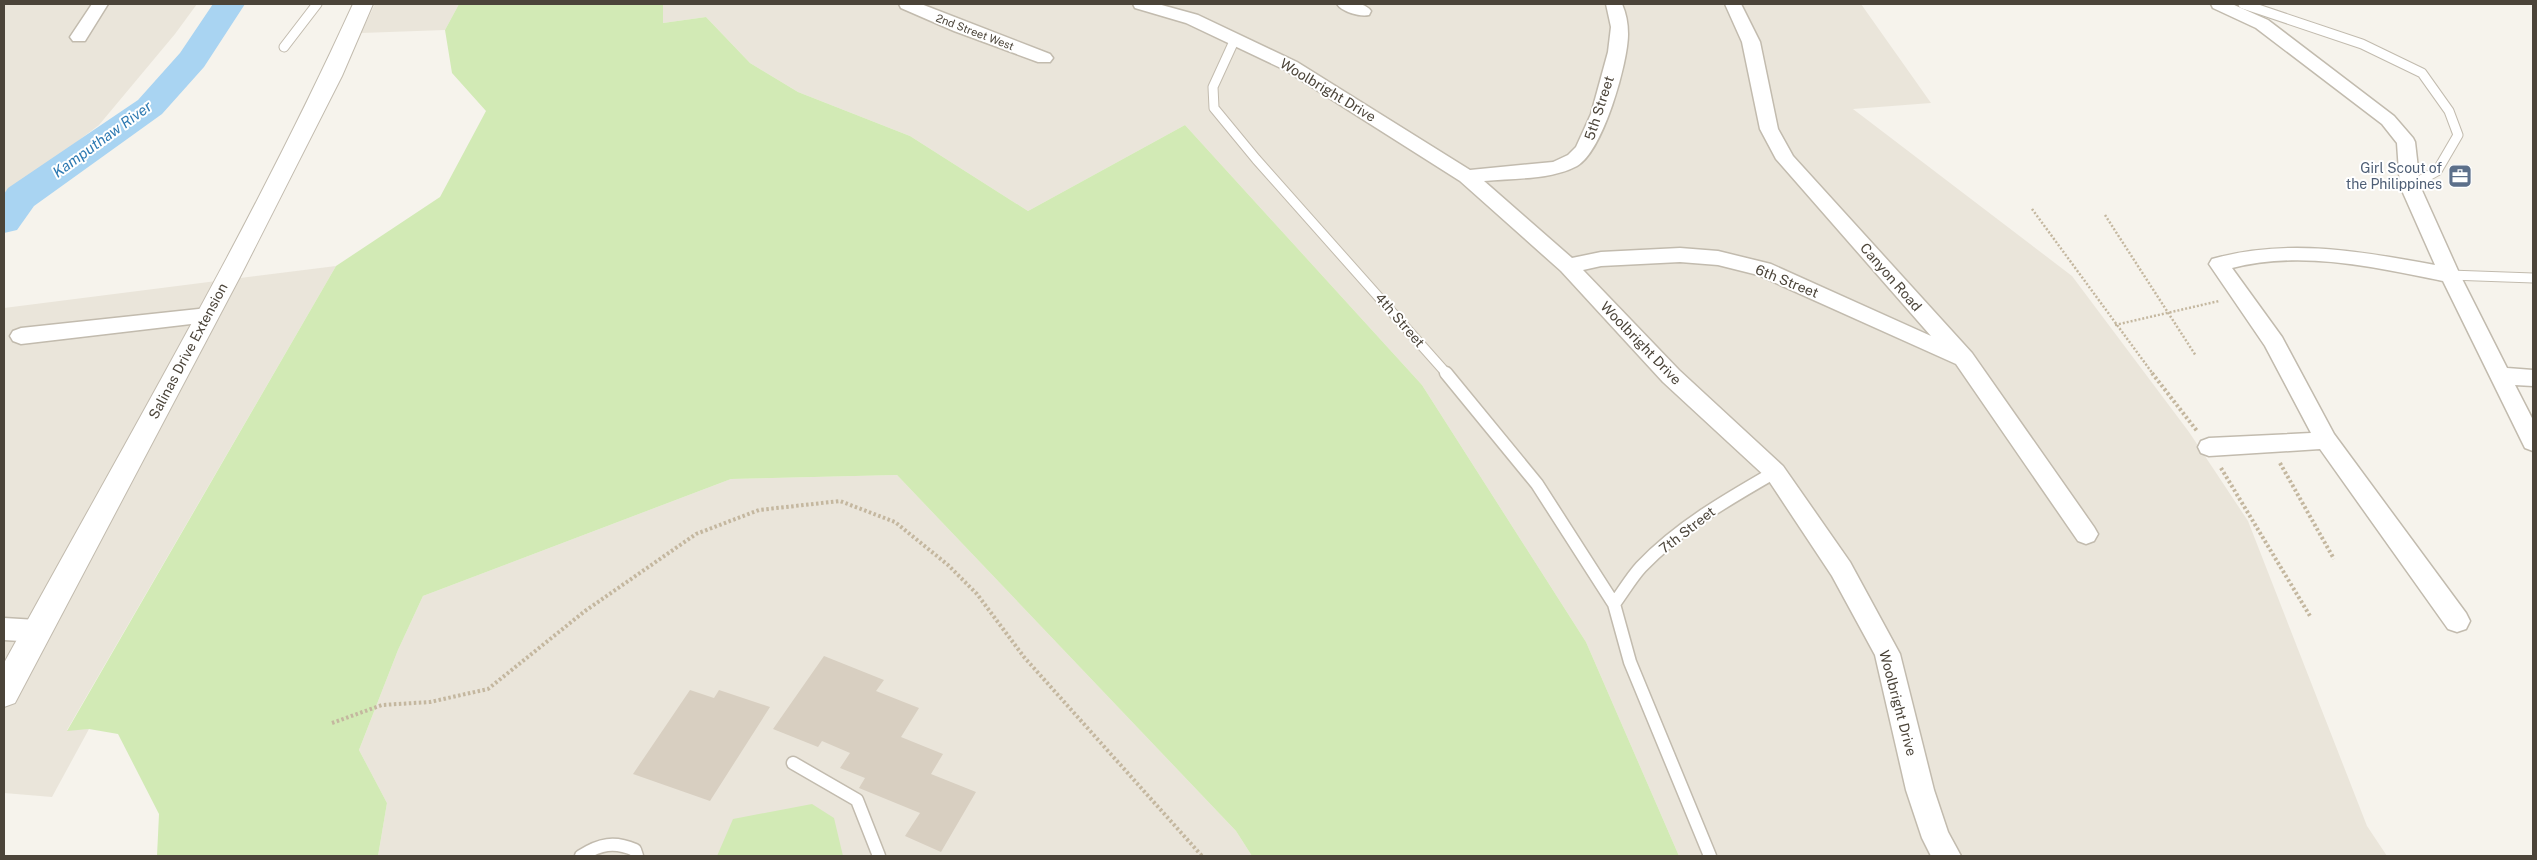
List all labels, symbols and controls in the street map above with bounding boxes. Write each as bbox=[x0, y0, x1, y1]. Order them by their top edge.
street label: 2nd Street West bbox=[934, 12, 1016, 52]
street label: Woolbright Drive bbox=[1277, 55, 1379, 125]
street label: 5th Street bbox=[1581, 74, 1617, 142]
water label: Kamputhaw River bbox=[49, 97, 155, 181]
place label: Girl Scout of the Philippines bbox=[2346, 160, 2442, 192]
office icon: Girl Scout of the Philippines bbox=[2447, 163, 2473, 189]
street label: Canyon Road bbox=[1857, 240, 1925, 314]
street label: 6th Street bbox=[1753, 261, 1821, 301]
street label: Salinas Drive Extension bbox=[145, 280, 231, 422]
street label: 4th Street bbox=[1372, 290, 1428, 350]
street label: Woolbright Drive bbox=[1597, 298, 1685, 388]
street label: 7th Street bbox=[1656, 503, 1718, 557]
street label: Woolbright Drive bbox=[1876, 648, 1920, 758]

